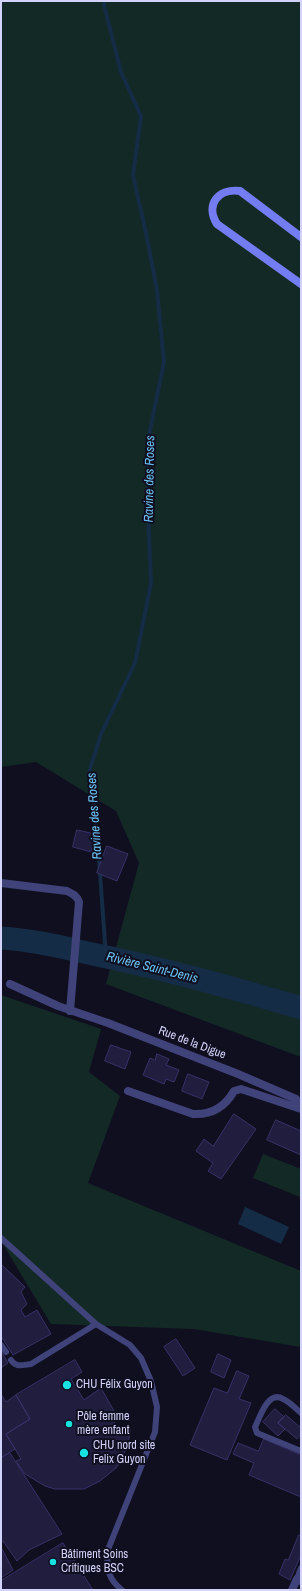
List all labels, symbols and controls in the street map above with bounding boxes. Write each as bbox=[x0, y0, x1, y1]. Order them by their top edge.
water label: Ravine des Roses bbox=[141, 435, 159, 523]
water label: Ravine des Roses bbox=[84, 772, 106, 860]
water label: Rivière Saint-Denis bbox=[105, 949, 199, 987]
street label: Rue de la Digue bbox=[156, 1024, 228, 1062]
place label: CHU Félix Guyon bbox=[76, 1378, 153, 1392]
marker: CHU Félix Guyon bbox=[61, 1379, 73, 1391]
place label: Pôle femme mère enfant bbox=[77, 1410, 130, 1438]
marker: Pôle femme mère enfant bbox=[64, 1419, 74, 1429]
place label: CHU nord site Felix Guyon bbox=[93, 1439, 155, 1467]
marker: CHU nord site Felix Guyon bbox=[78, 1447, 90, 1459]
place label: Bâtiment Soins Critiques BSC bbox=[61, 1548, 128, 1576]
marker: Bâtiment Soins Critiques BSC bbox=[48, 1557, 58, 1567]

